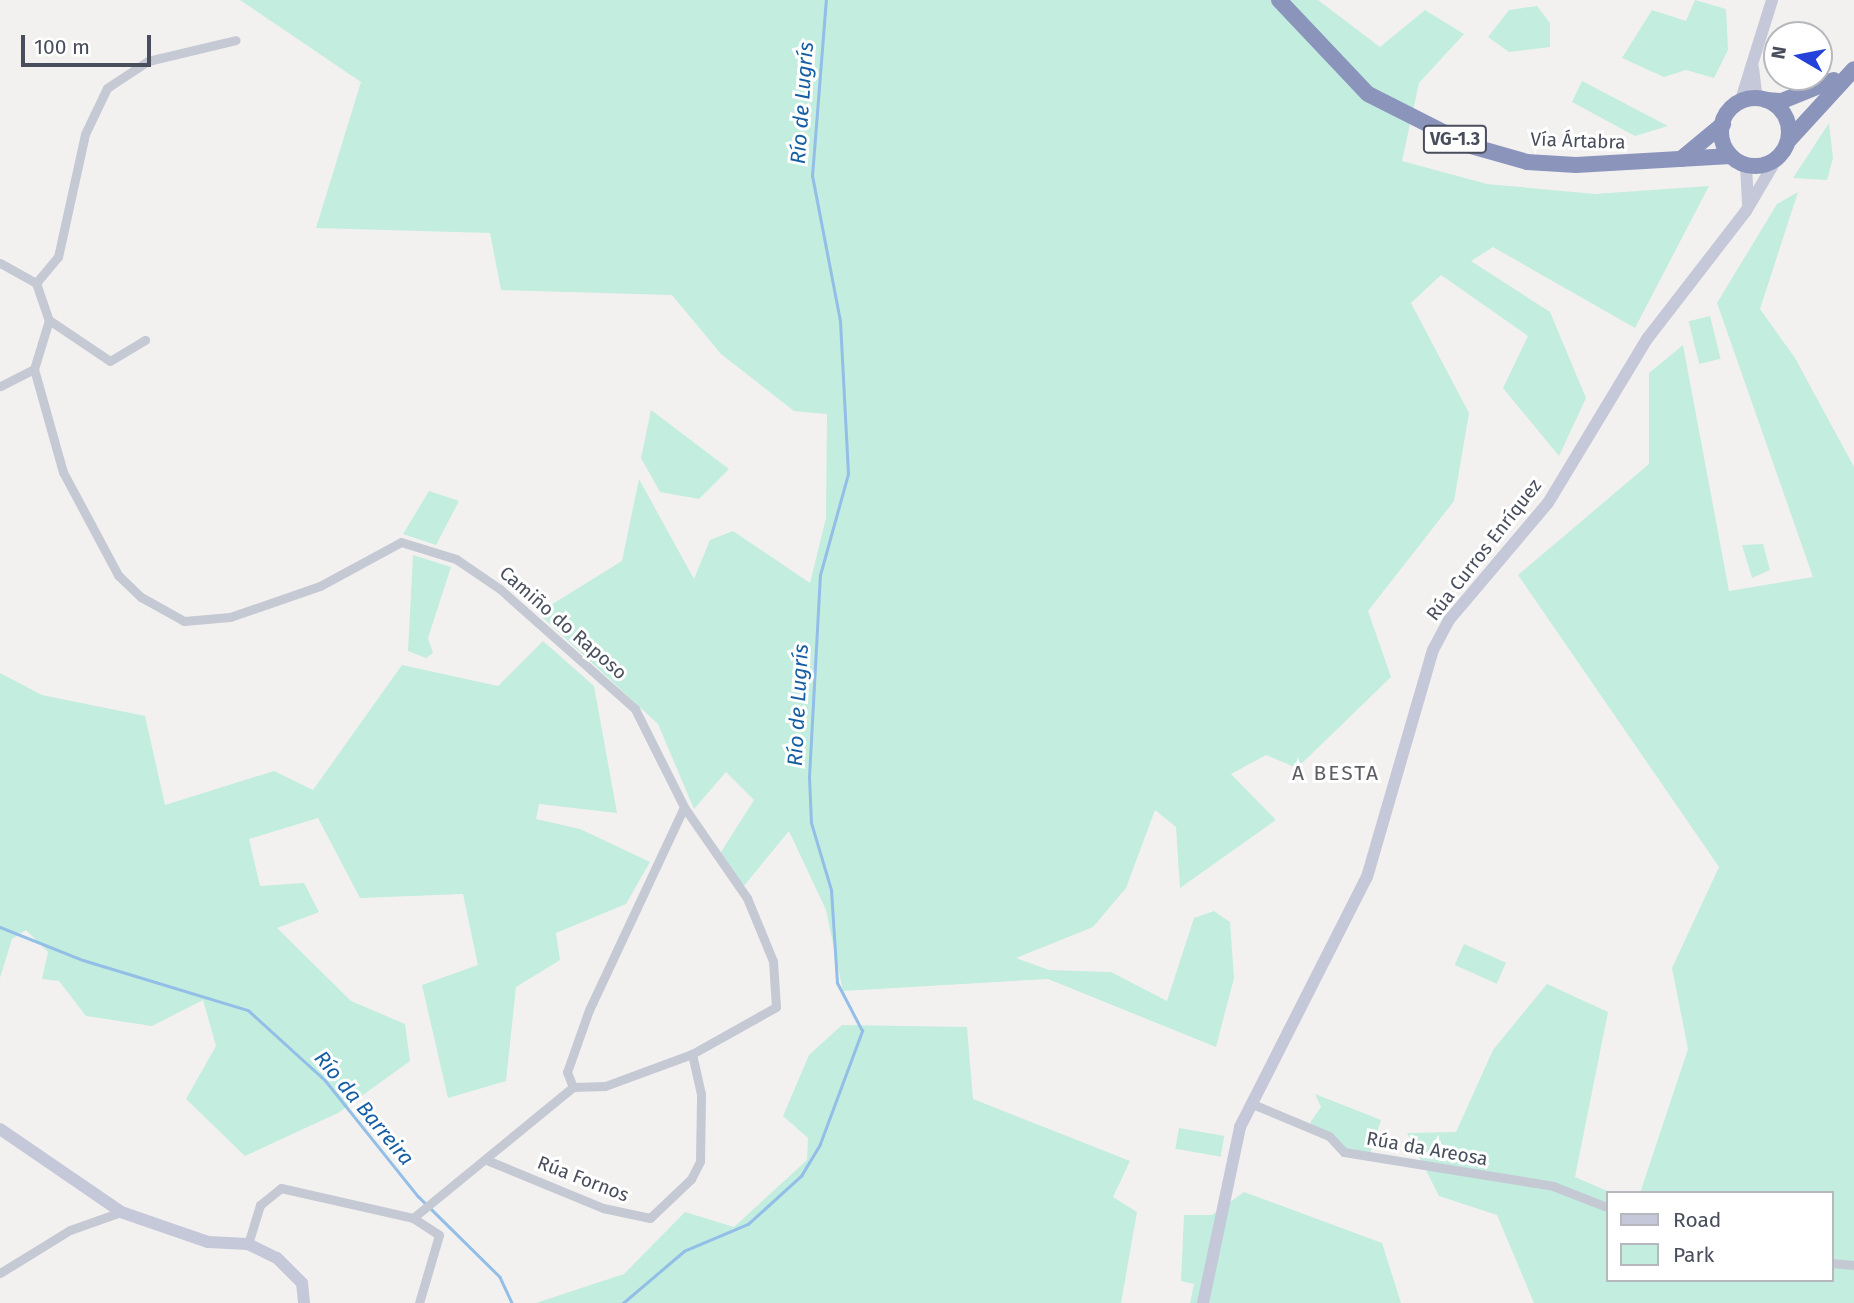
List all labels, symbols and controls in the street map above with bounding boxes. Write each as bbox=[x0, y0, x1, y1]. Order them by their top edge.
scale bar bbox=[24, 21, 154, 65]
north arrow bbox=[1763, 21, 1833, 91]
text: 100 m bbox=[34, 34, 90, 60]
water label: Río de Lugrís bbox=[785, 41, 819, 165]
text: N bbox=[1766, 44, 1791, 61]
road number: VG-1.3 bbox=[1422, 124, 1488, 154]
street label: Vía Ártabra bbox=[1530, 128, 1626, 154]
street label: Rúa Curros Enríquez bbox=[1422, 475, 1546, 625]
street label: Camiño do Raposo bbox=[495, 562, 631, 684]
water label: Río de Lugrís bbox=[782, 643, 814, 767]
district label: A BESTA bbox=[1293, 760, 1379, 786]
water label: Río da Barreira bbox=[309, 1046, 419, 1170]
street label: Rúa da Areosa bbox=[1365, 1127, 1489, 1171]
street label: Rúa Fornos bbox=[534, 1151, 632, 1207]
legend bbox=[1605, 1191, 1833, 1282]
text: Road bbox=[1673, 1207, 1721, 1233]
text: Park bbox=[1673, 1242, 1714, 1268]

